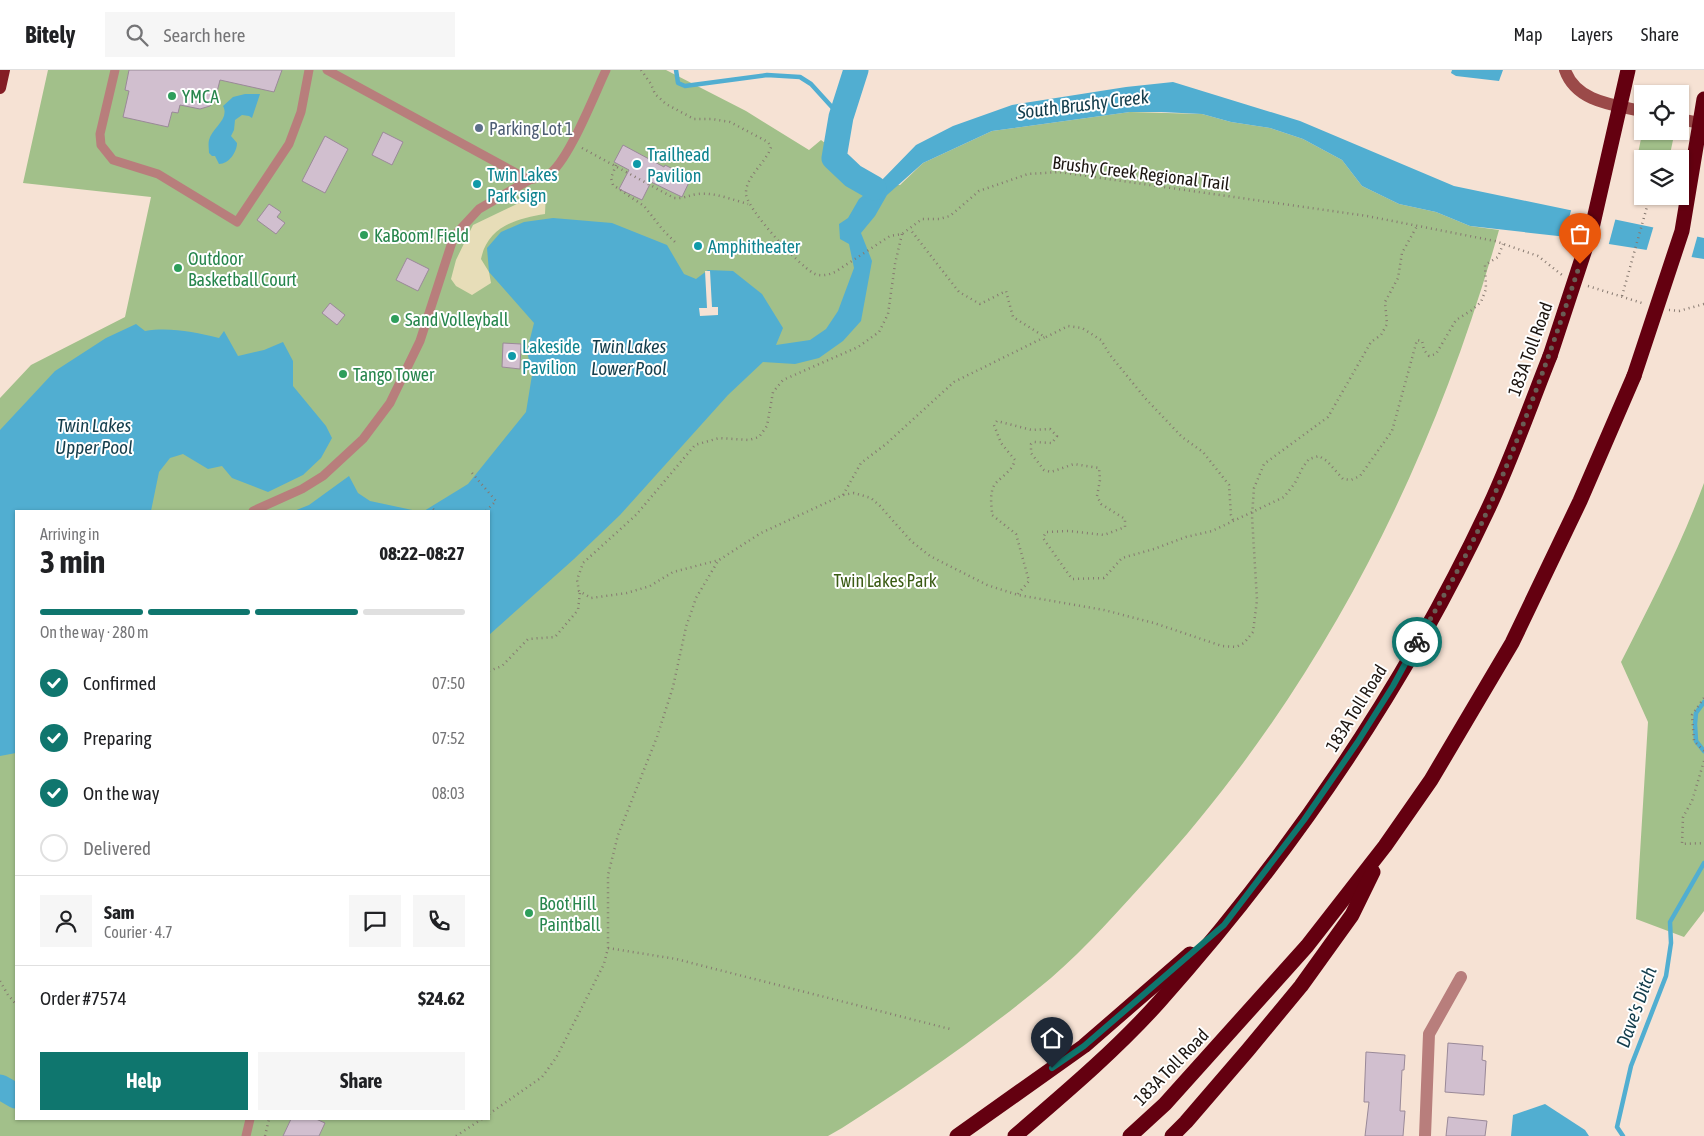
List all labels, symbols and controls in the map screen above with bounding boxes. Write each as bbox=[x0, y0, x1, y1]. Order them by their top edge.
search box bbox=[105, 12, 455, 57]
text: Bitely bbox=[25, 21, 75, 48]
icon: search bbox=[123, 21, 151, 49]
text: Search here bbox=[163, 24, 245, 46]
text: Map bbox=[1513, 24, 1542, 45]
text: Layers bbox=[1570, 24, 1613, 45]
text: Share bbox=[1641, 24, 1679, 45]
water label: South Brushy Creek bbox=[1015, 85, 1151, 123]
map controls bbox=[1634, 85, 1689, 205]
button: locate bbox=[1634, 85, 1689, 140]
place label: YMCA bbox=[182, 86, 219, 107]
marker: YMCA bbox=[166, 90, 178, 102]
place label: Parking Lot 1 bbox=[489, 118, 573, 139]
marker: Parking Lot 1 bbox=[473, 122, 485, 134]
place label: Trailhead Pavilion bbox=[647, 144, 710, 186]
button: layers bbox=[1634, 150, 1689, 205]
street label: Brushy Creek Regional Trail bbox=[1051, 152, 1231, 194]
marker: Trailhead Pavilion bbox=[631, 158, 643, 170]
place label: Twin Lakes Park sign bbox=[487, 164, 558, 206]
marker: Twin Lakes Park sign bbox=[471, 178, 483, 190]
pin bbox=[1559, 213, 1601, 264]
icon: bag bbox=[1566, 220, 1594, 248]
place label: KaBoom! Field bbox=[374, 225, 469, 246]
marker: KaBoom! Field bbox=[358, 229, 370, 241]
place label: Amphitheater bbox=[708, 236, 801, 257]
marker: Amphitheater bbox=[692, 240, 704, 252]
place label: Outdoor Basketball Court bbox=[188, 248, 297, 290]
marker: Outdoor Basketball Court bbox=[172, 262, 184, 274]
street label: 183A Toll Road bbox=[1503, 299, 1557, 399]
place label: Sand Volleyball bbox=[405, 309, 509, 330]
marker: Sand Volleyball bbox=[389, 313, 401, 325]
water label: Twin Lakes Lower Pool bbox=[591, 335, 667, 379]
place label: Lakeside Pavilion bbox=[522, 336, 580, 378]
marker: Lakeside Pavilion bbox=[506, 350, 518, 362]
place label: Tango Tower bbox=[353, 364, 435, 385]
marker: Tango Tower bbox=[337, 368, 349, 380]
water label: Twin Lakes Upper Pool bbox=[55, 414, 133, 458]
text: Arriving in bbox=[40, 525, 100, 543]
text: 08:22–08:27 bbox=[379, 542, 465, 564]
text: 3 min bbox=[40, 543, 105, 580]
park label: Twin Lakes Park bbox=[833, 570, 937, 591]
courier bbox=[1392, 617, 1442, 667]
text: On the way · 280 m bbox=[40, 623, 149, 641]
icon: bike bbox=[1403, 628, 1431, 656]
street label: 183A Toll Road bbox=[1321, 661, 1391, 755]
icon: check bbox=[40, 669, 68, 697]
text: Confirmed bbox=[83, 672, 156, 694]
text: 07:50 bbox=[432, 674, 465, 692]
icon: check bbox=[40, 724, 68, 752]
text: Preparing bbox=[83, 727, 152, 749]
text: 07:52 bbox=[432, 729, 465, 747]
icon: check bbox=[40, 779, 68, 807]
text: On the way bbox=[83, 782, 160, 804]
text: 08:03 bbox=[432, 784, 465, 802]
text: Delivered bbox=[83, 837, 151, 859]
place label: Boot Hill Paintball bbox=[539, 893, 601, 935]
button: person bbox=[40, 895, 92, 947]
button: chat bbox=[349, 895, 401, 947]
button: phone bbox=[413, 895, 465, 947]
text: Sam bbox=[104, 901, 135, 923]
marker: Boot Hill Paintball bbox=[523, 907, 535, 919]
text: Courier · 4.7 bbox=[104, 923, 173, 941]
water label: Dave's Ditch bbox=[1611, 964, 1661, 1050]
text: Order #7574 bbox=[40, 987, 127, 1009]
text: $24.62 bbox=[418, 987, 465, 1009]
pin bbox=[1031, 1017, 1073, 1068]
icon: home bbox=[1038, 1024, 1066, 1052]
street label: 183A Toll Road bbox=[1129, 1024, 1213, 1110]
button: Help bbox=[40, 1052, 248, 1110]
button: Share bbox=[258, 1052, 465, 1110]

